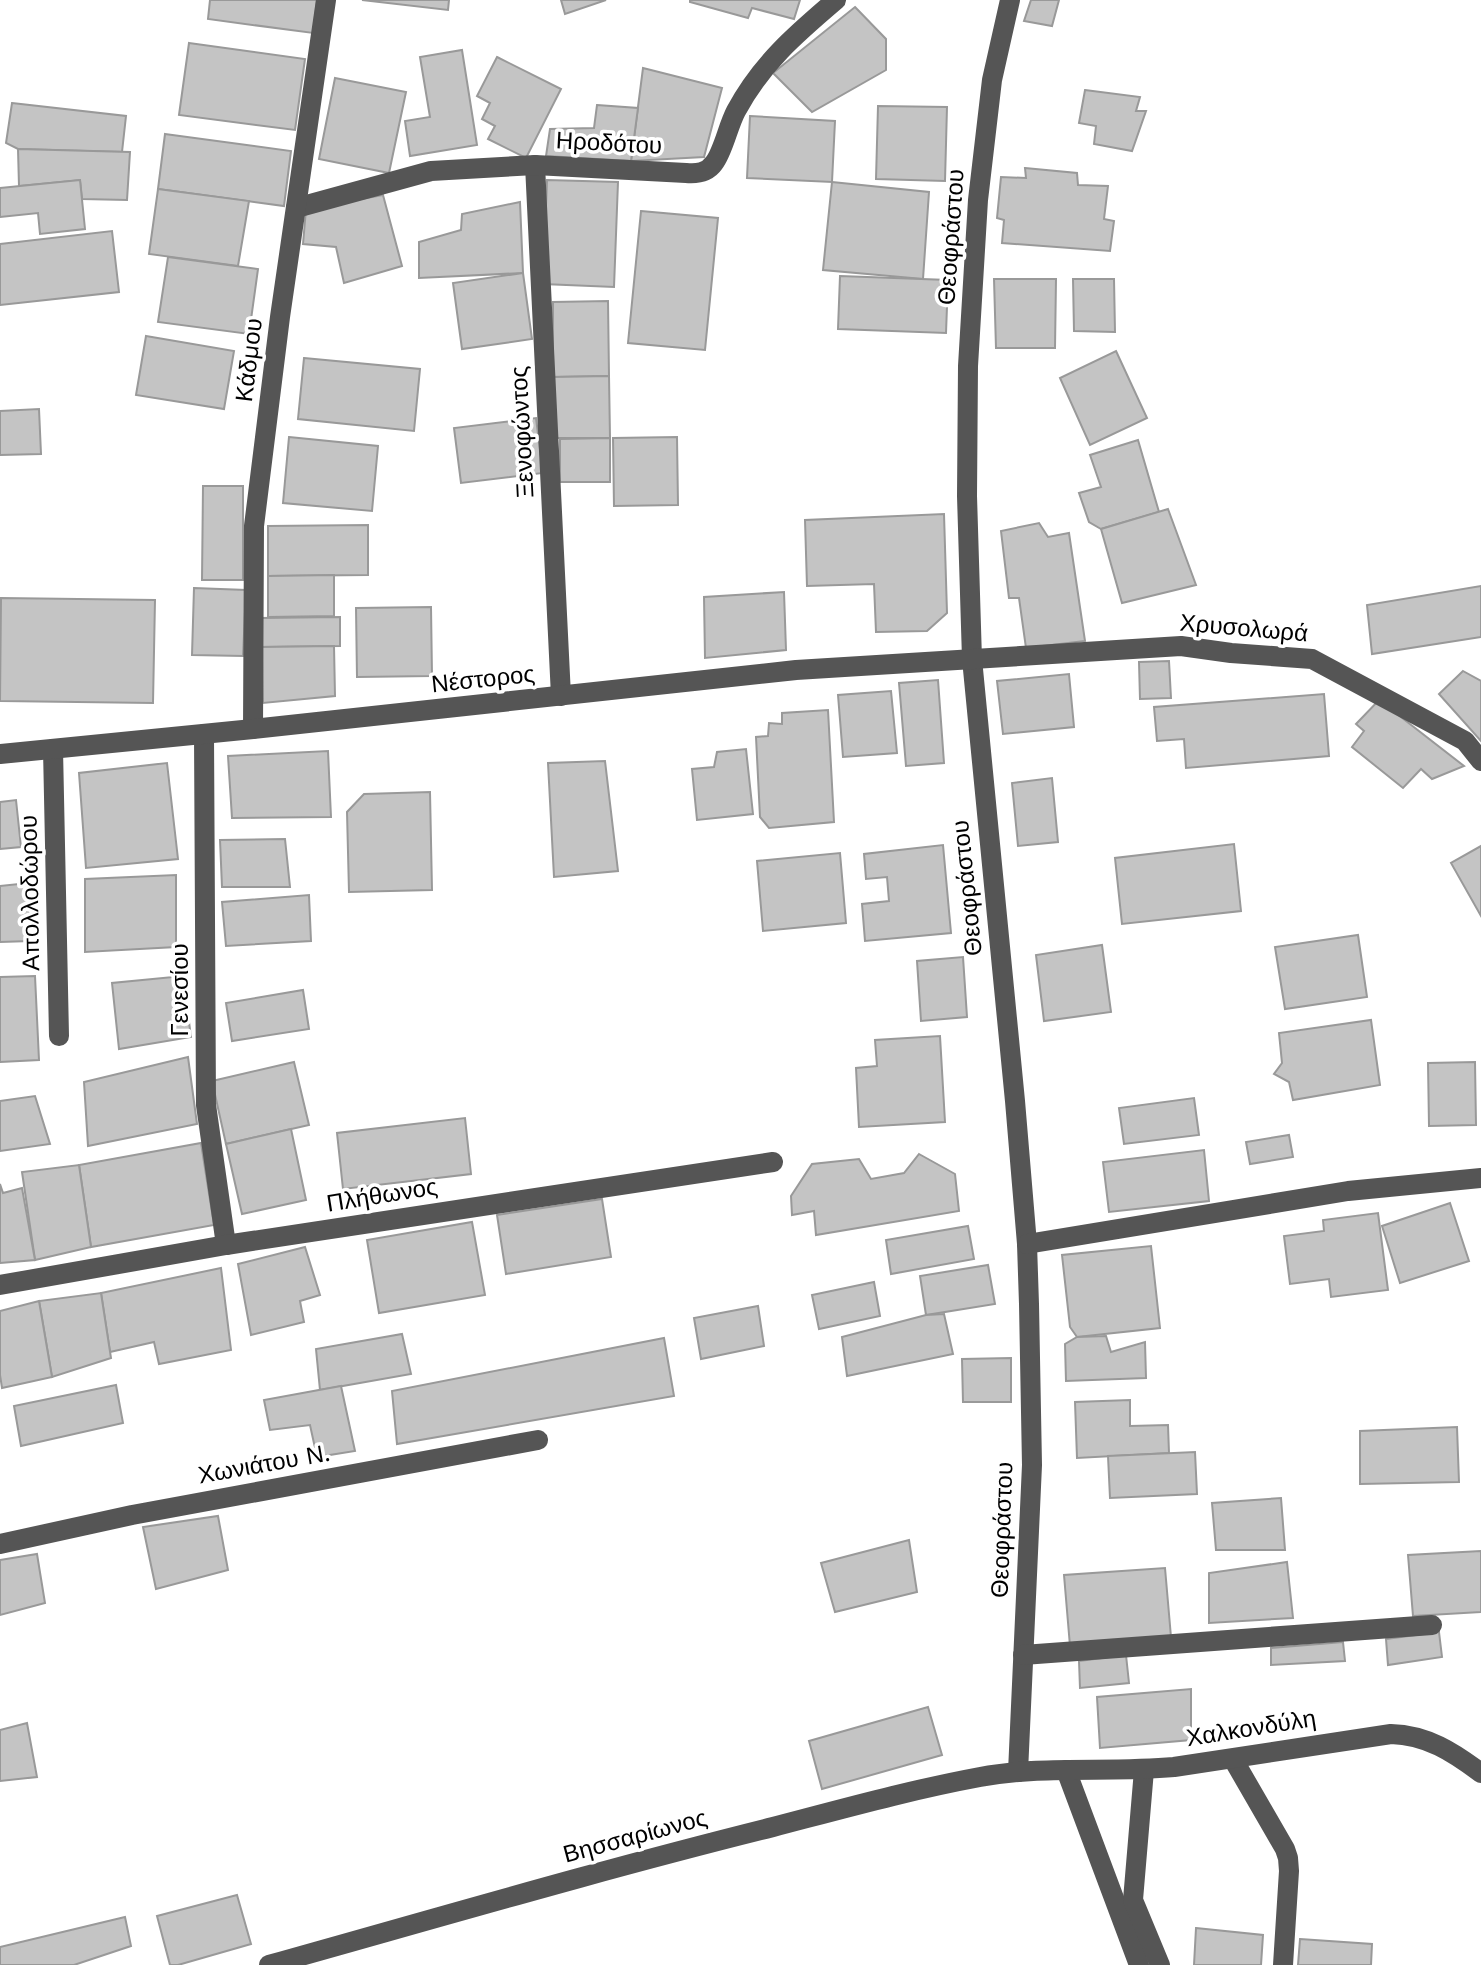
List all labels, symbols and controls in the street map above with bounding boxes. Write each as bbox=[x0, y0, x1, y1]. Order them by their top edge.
street label: Ηροδότου bbox=[555, 126, 663, 160]
street label: Θεοφράστου bbox=[932, 168, 970, 306]
street label: Κάδμου bbox=[230, 316, 268, 404]
street label: Ξενοφώντος bbox=[505, 365, 539, 499]
street label: Χρυσολωρά bbox=[1179, 608, 1309, 648]
street label: Νέστορος bbox=[430, 660, 536, 698]
street label: Απολλοδώρου bbox=[15, 815, 45, 971]
street label: Θεοφράστου bbox=[946, 819, 988, 957]
street label: Γενεσίου bbox=[166, 943, 194, 1037]
street label: Πλήθωνος bbox=[325, 1172, 439, 1218]
street label: Χωνιάτου Ν. bbox=[196, 1439, 332, 1489]
street label: Θεοφράστου bbox=[986, 1461, 1018, 1599]
street label: Χαλκονδύλη bbox=[1184, 1704, 1318, 1752]
street label: Βησσαρίωνος bbox=[560, 1803, 710, 1869]

